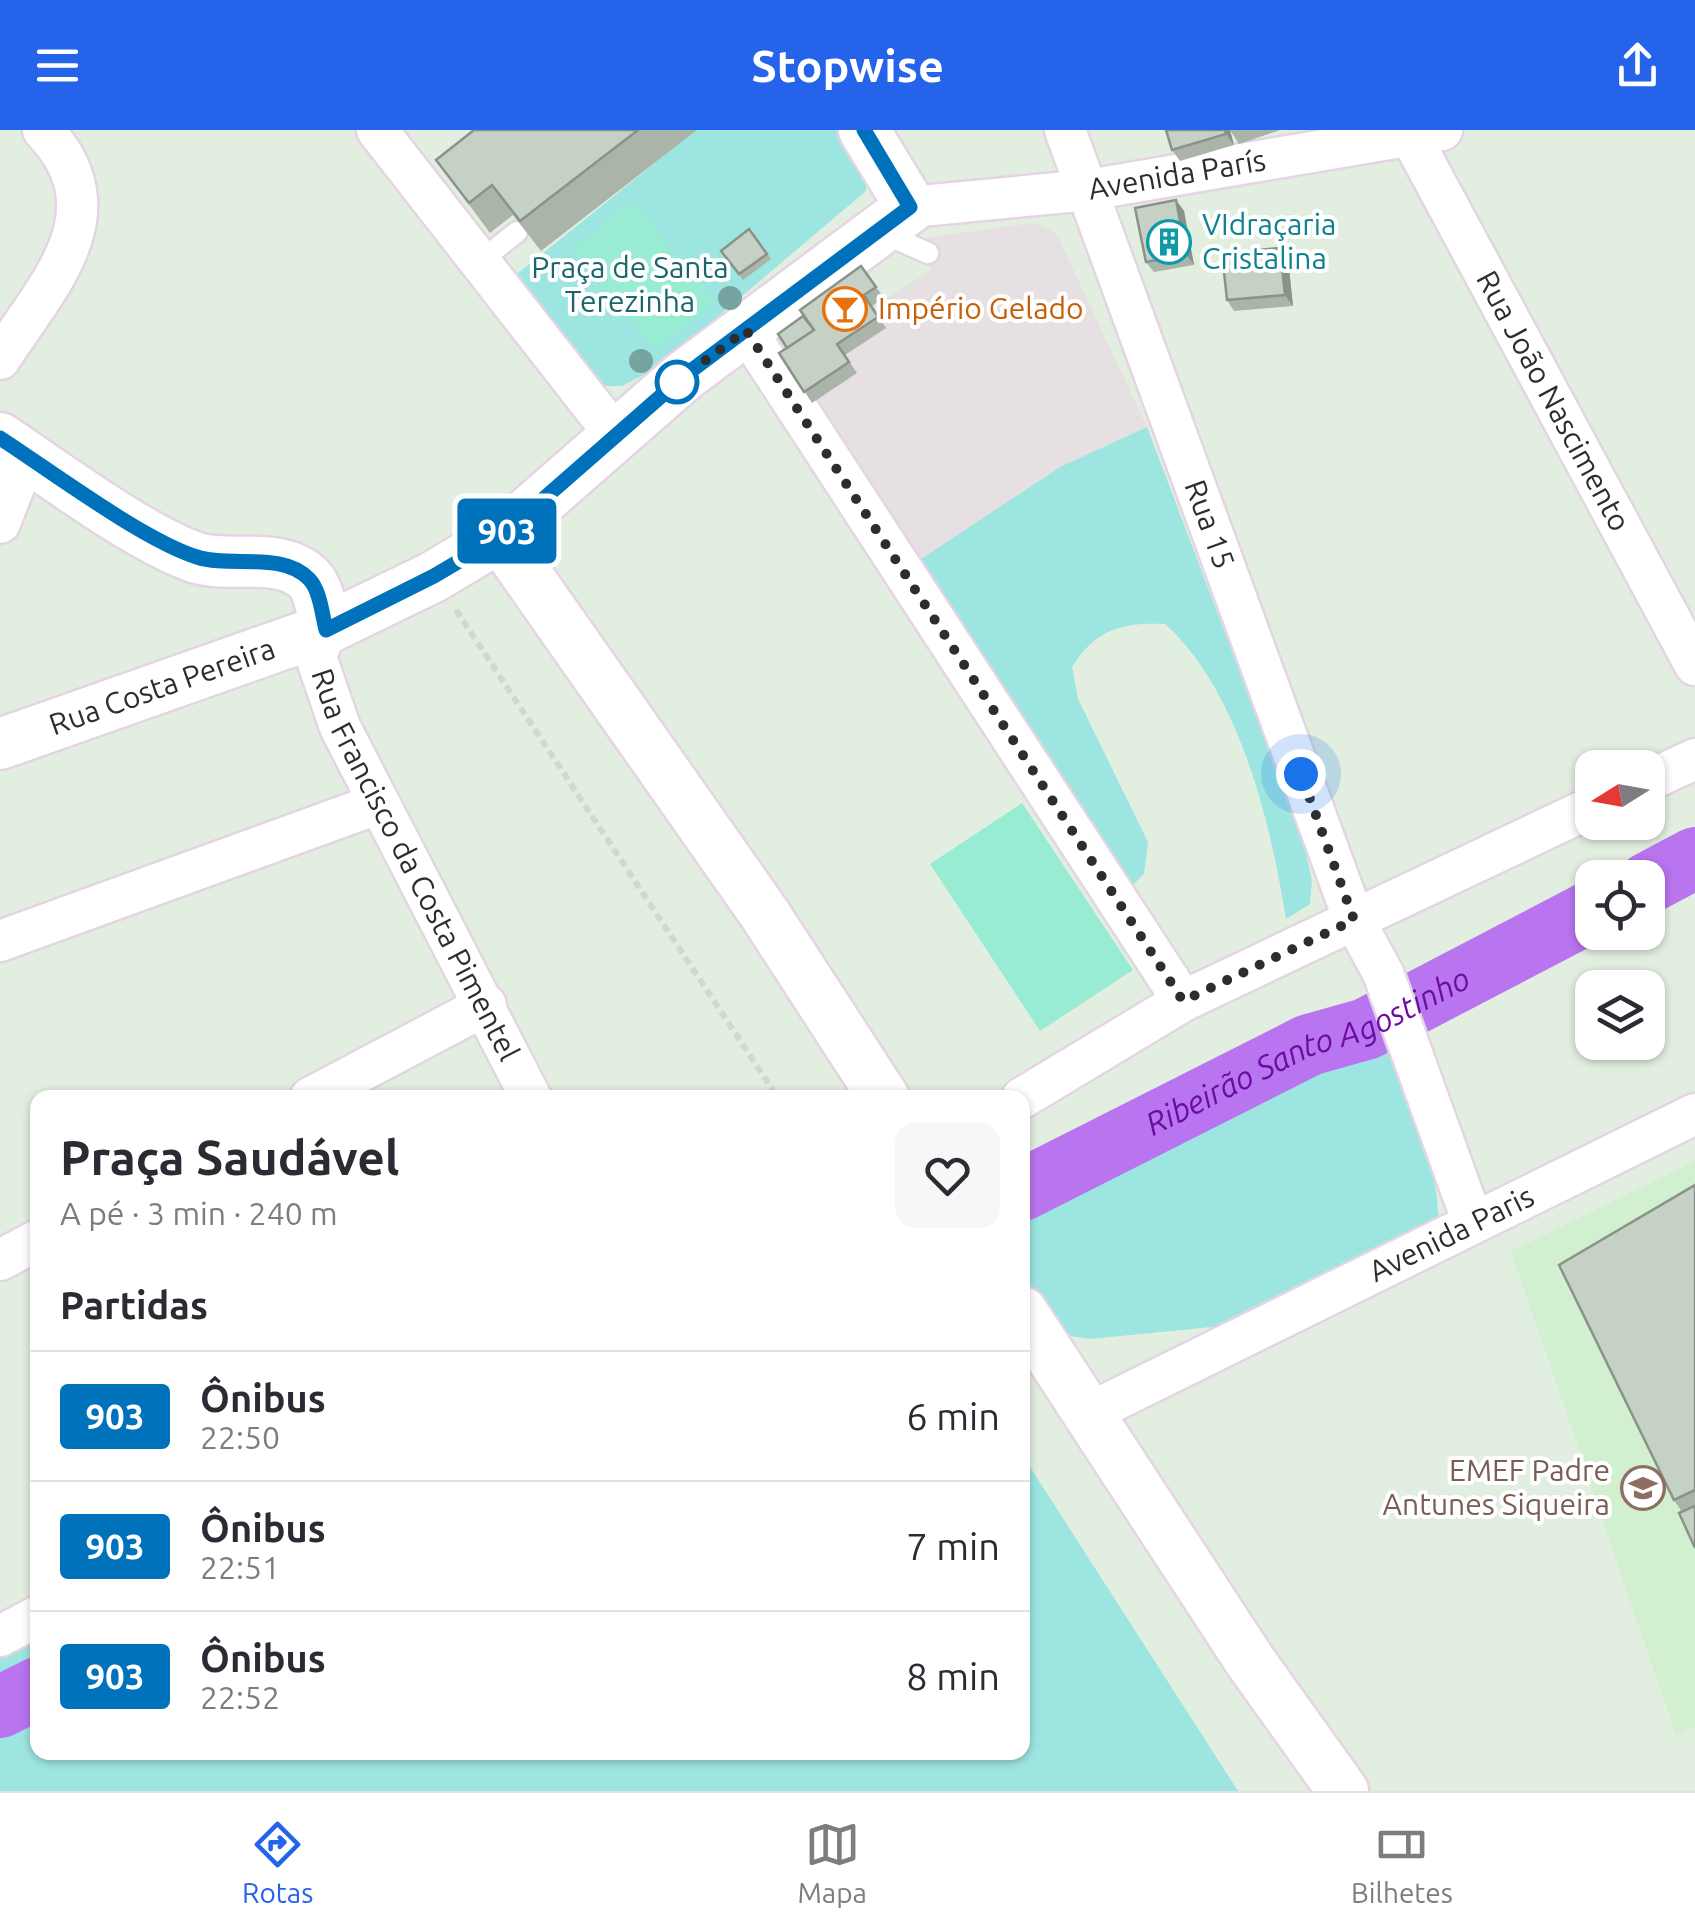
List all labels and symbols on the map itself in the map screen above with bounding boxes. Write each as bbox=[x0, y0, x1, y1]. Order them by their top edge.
street label: Avenida París bbox=[1085, 142, 1268, 206]
place label: VIdraçaria Cristalina bbox=[1202, 207, 1336, 275]
building icon: VIdraçaria Cristalina bbox=[1146, 219, 1192, 265]
park label: Praça de Santa Terezinha bbox=[531, 250, 729, 318]
street label: Rua João Nascimento bbox=[1470, 265, 1638, 537]
bar icon: Império Gelado bbox=[822, 286, 868, 332]
place label: Império Gelado bbox=[878, 291, 1084, 325]
unlabelled marker bbox=[656, 361, 698, 403]
street label: Rua 15 bbox=[1178, 475, 1242, 573]
line badge: 903 bbox=[450, 498, 564, 564]
street label: Rua Costa Pereira bbox=[44, 630, 279, 741]
street label: Rua Francisco da Costa Pimentel bbox=[305, 664, 527, 1066]
your location bbox=[1276, 749, 1326, 799]
north arrow bbox=[1575, 750, 1665, 840]
water label: Ribeirão Santo Agostinho bbox=[1139, 959, 1475, 1142]
street label: Avenida Paris bbox=[1363, 1178, 1539, 1288]
place label: EMEF Padre Antunes Siqueira bbox=[1383, 1453, 1610, 1521]
school or university icon: EMEF Padre Antunes Siqueira bbox=[1620, 1465, 1666, 1511]

